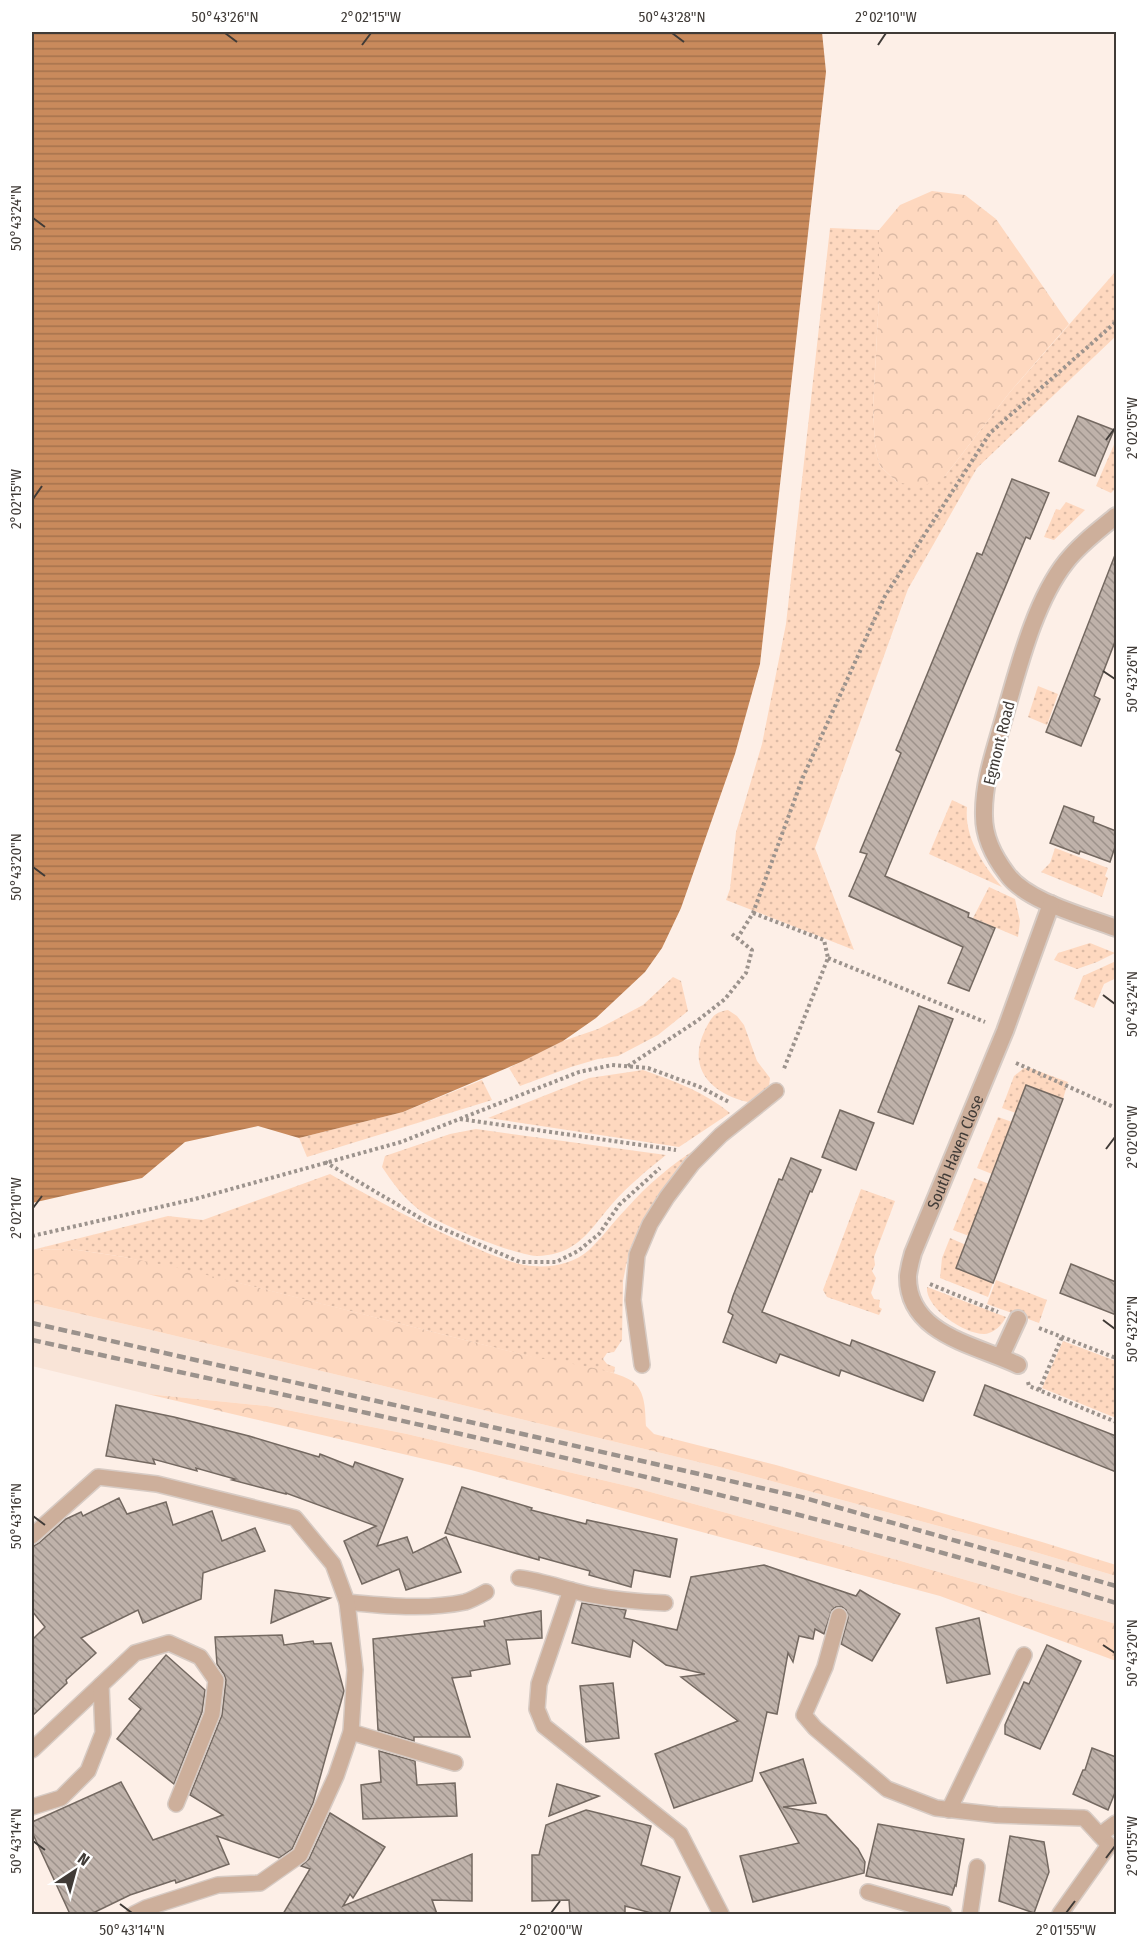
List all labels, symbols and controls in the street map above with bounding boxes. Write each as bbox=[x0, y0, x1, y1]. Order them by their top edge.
text: 50°43'26"N bbox=[191, 8, 259, 26]
text: 2°02'15"W bbox=[341, 8, 401, 26]
text: 50°43'28"N bbox=[638, 8, 706, 26]
text: 2°02'10"W bbox=[855, 8, 917, 26]
text: 50°43'24"N bbox=[7, 185, 25, 251]
text: 2°02'05"W bbox=[1123, 397, 1141, 459]
text: 2°02'15"W bbox=[7, 469, 25, 529]
text: 50°43'26"N bbox=[1123, 645, 1141, 713]
street label: Egmont Road bbox=[979, 699, 1019, 787]
text: 50°43'20"N bbox=[7, 833, 25, 901]
text: 50°43'24"N bbox=[1123, 971, 1141, 1037]
street label: South Haven Close bbox=[923, 1092, 987, 1212]
text: 2°02'00"W bbox=[1123, 1105, 1141, 1169]
text: 2°02'10"W bbox=[7, 1177, 25, 1239]
text: 50°43'22"N bbox=[1123, 1296, 1141, 1362]
text: 50°43'16"N bbox=[7, 1483, 25, 1549]
text: 50°43'20"N bbox=[1123, 1619, 1141, 1687]
text: 50°43'14"N bbox=[7, 1808, 25, 1874]
text: 2°01'55"W bbox=[1123, 1816, 1141, 1876]
north arrow bbox=[45, 1841, 105, 1901]
text: N bbox=[74, 1849, 93, 1870]
text: 50°43'14"N bbox=[99, 1921, 165, 1939]
text: 2°02'00"W bbox=[519, 1921, 583, 1939]
text: 2°01'55"W bbox=[1036, 1921, 1096, 1939]

